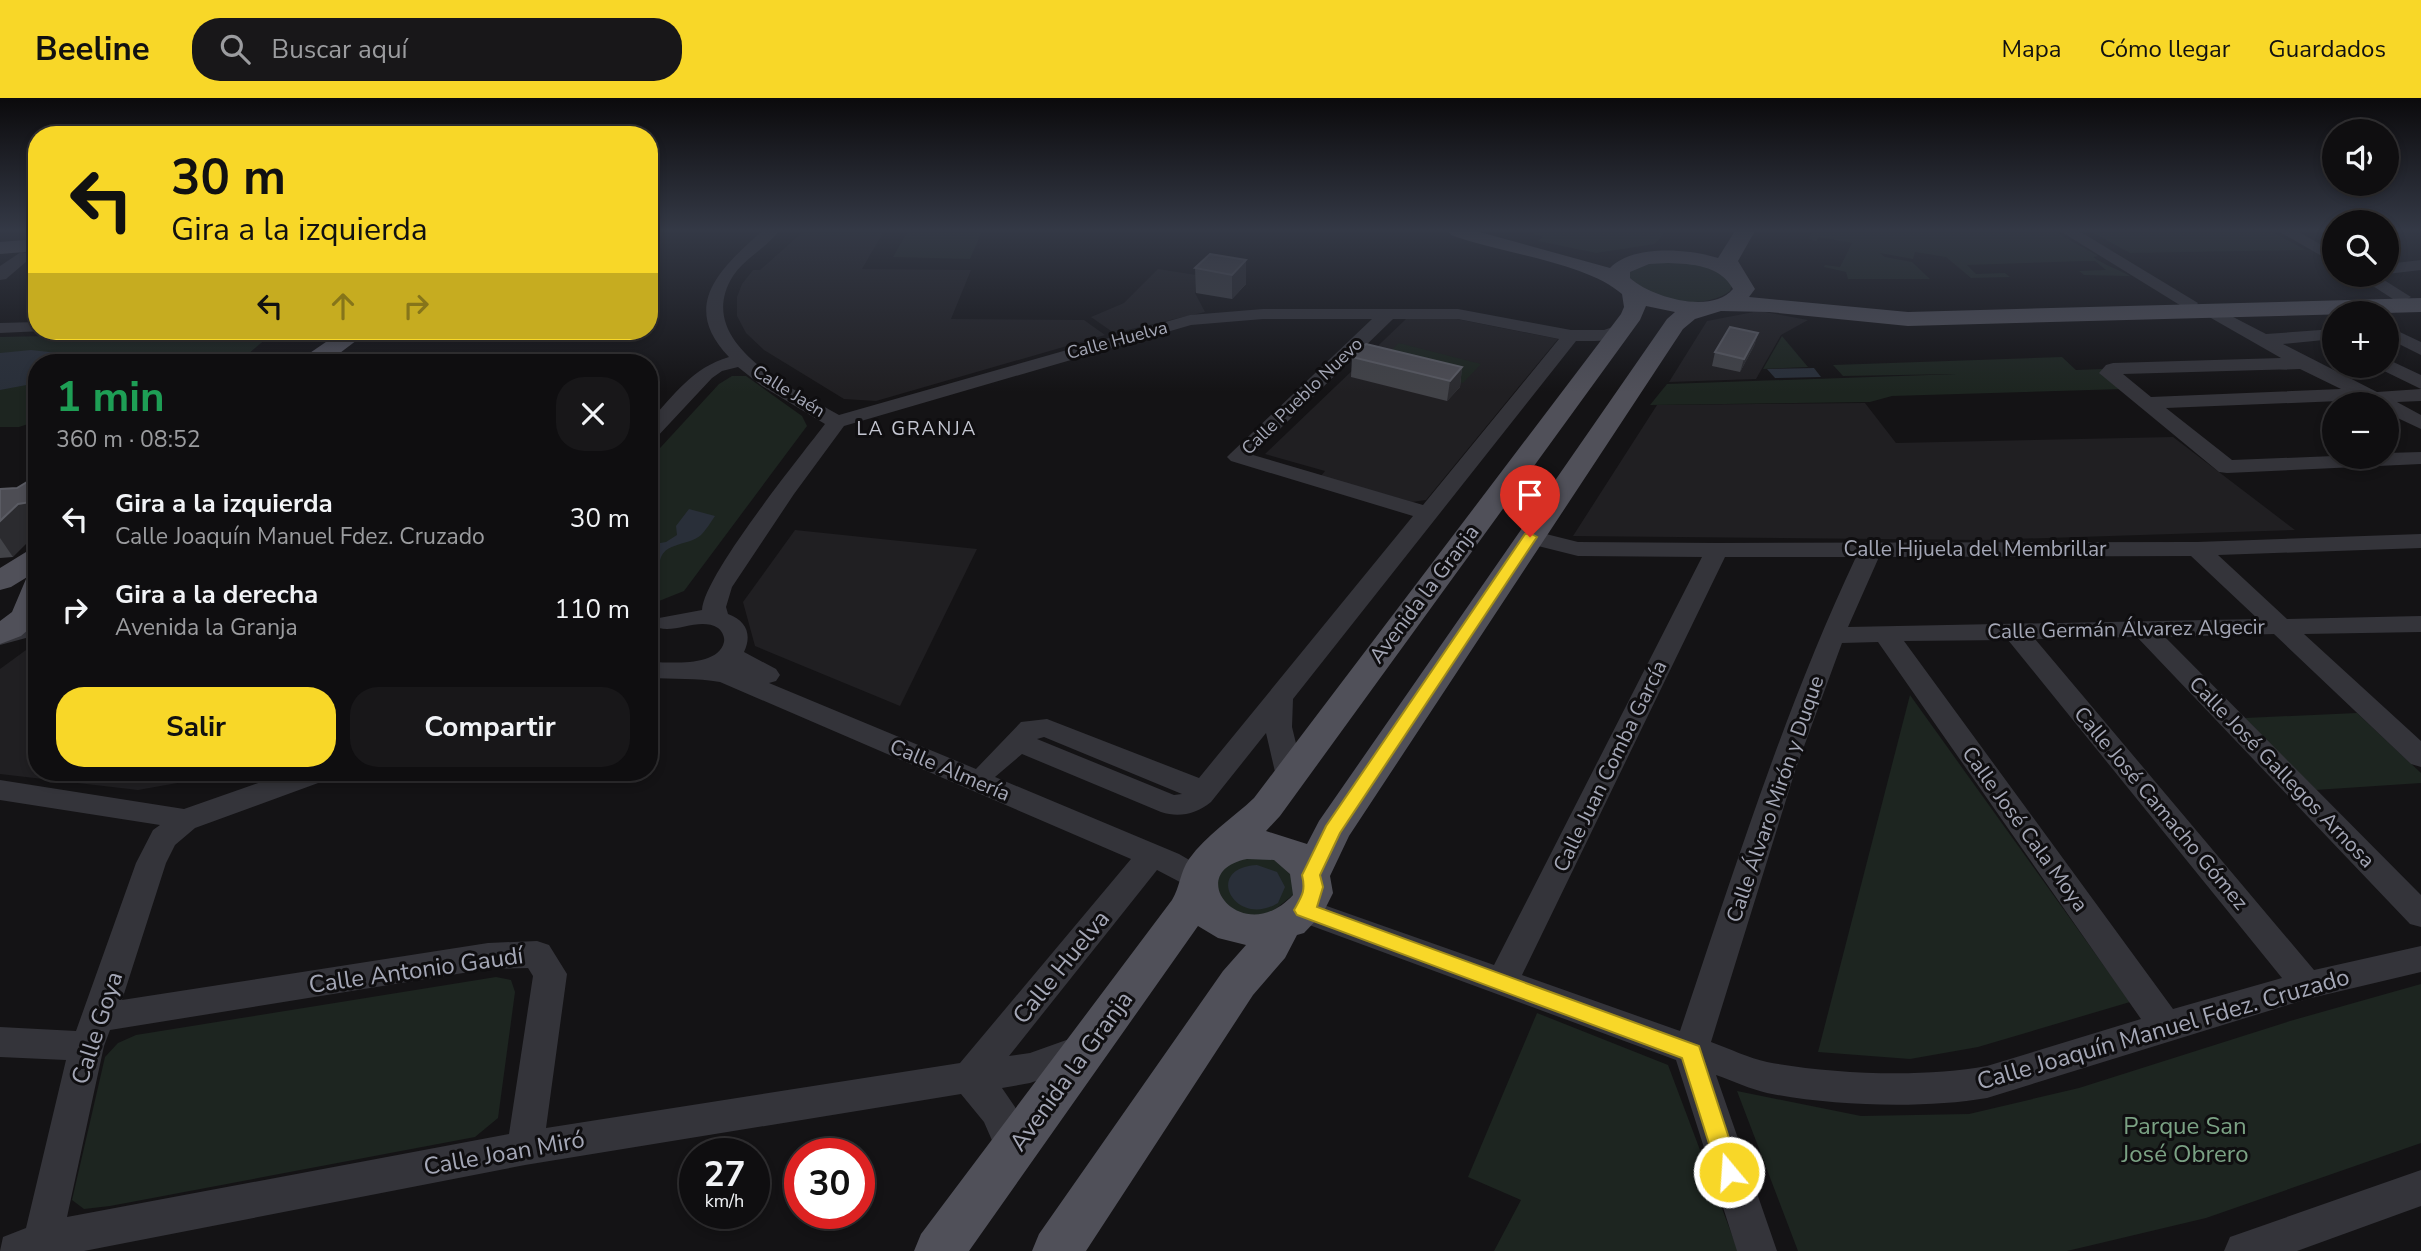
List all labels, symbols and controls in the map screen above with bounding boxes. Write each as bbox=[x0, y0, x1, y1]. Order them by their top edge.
search box bbox=[192, 18, 682, 81]
text: Beeline bbox=[35, 27, 150, 72]
icon: search bbox=[216, 30, 254, 68]
text: Buscar aquí bbox=[272, 32, 408, 67]
text: Mapa bbox=[2001, 33, 2061, 65]
text: Cómo llegar bbox=[2099, 33, 2230, 65]
text: Guardados bbox=[2268, 33, 2386, 65]
map controls bbox=[2322, 119, 2399, 469]
button: sound bbox=[2322, 119, 2399, 196]
text: 30 m bbox=[171, 144, 286, 211]
icon: left bbox=[56, 154, 147, 245]
text: Gira a la izquierda bbox=[171, 208, 428, 251]
button: search bbox=[2322, 210, 2399, 287]
icon: left bbox=[251, 287, 289, 325]
icon: ahead bbox=[324, 287, 362, 325]
icon: right bbox=[397, 287, 435, 325]
button: + bbox=[2322, 301, 2399, 378]
street label: Calle Huelva bbox=[1064, 315, 1170, 365]
street label: Calle Pueblo Nuevo bbox=[1236, 332, 1368, 460]
street label: Calle Jaén bbox=[748, 359, 830, 423]
text: 1 min bbox=[56, 369, 165, 426]
button: close bbox=[556, 377, 630, 451]
button: − bbox=[2322, 392, 2399, 469]
district label: LA GRANJA bbox=[857, 416, 977, 442]
text: 360 m · 08:52 bbox=[56, 424, 201, 455]
pin bbox=[1500, 465, 1560, 537]
icon: arrive bbox=[1511, 476, 1549, 514]
text: Gira a la izquierda bbox=[115, 486, 333, 521]
icon: left bbox=[56, 500, 94, 538]
text: 30 m bbox=[570, 501, 630, 536]
street label: Avenida la Granja bbox=[1363, 519, 1485, 669]
text: Calle Joaquín Manuel Fdez. Cruzado bbox=[115, 521, 485, 552]
street label: Calle Hijuela del Membrillar bbox=[1843, 535, 2107, 563]
text: Gira a la derecha bbox=[115, 577, 318, 612]
icon: right bbox=[56, 591, 94, 629]
text: 110 m bbox=[554, 592, 630, 627]
text: Avenida la Granja bbox=[115, 612, 298, 643]
street label: Calle Germán Álvarez Algecir bbox=[1987, 613, 2266, 645]
street label: Calle Juan Comba García bbox=[1547, 656, 1673, 876]
street label: Calle José Gallegos Arnosa bbox=[2183, 670, 2381, 874]
street label: Calle Álvaro Mirón y Duque bbox=[1720, 672, 1830, 926]
button: Salir bbox=[56, 687, 336, 767]
button: Compartir bbox=[350, 687, 630, 767]
street label: Calle José Camacho Gómez bbox=[2068, 700, 2255, 916]
street label: Calle Almería bbox=[886, 732, 1014, 808]
street label: Calle José Cala Moya bbox=[1956, 741, 2094, 917]
street label: Calle Huelva bbox=[1005, 903, 1117, 1031]
street label: Calle Antonio Gaudí bbox=[307, 939, 527, 1001]
street label: Calle Joaquín Manuel Fdez. Cruzado bbox=[1973, 960, 2353, 1098]
street label: Calle Goya bbox=[64, 967, 130, 1089]
street label: Avenida la Granja bbox=[1002, 985, 1140, 1157]
park label: Parque San José Obrero bbox=[2121, 1110, 2249, 1170]
street label: Calle Joan Miró bbox=[421, 1123, 587, 1183]
position arrow bbox=[1692, 1135, 1766, 1209]
speed limit sign: 30 bbox=[784, 1138, 875, 1229]
text: 27 bbox=[703, 1151, 746, 1198]
text: km/h bbox=[705, 1189, 744, 1213]

